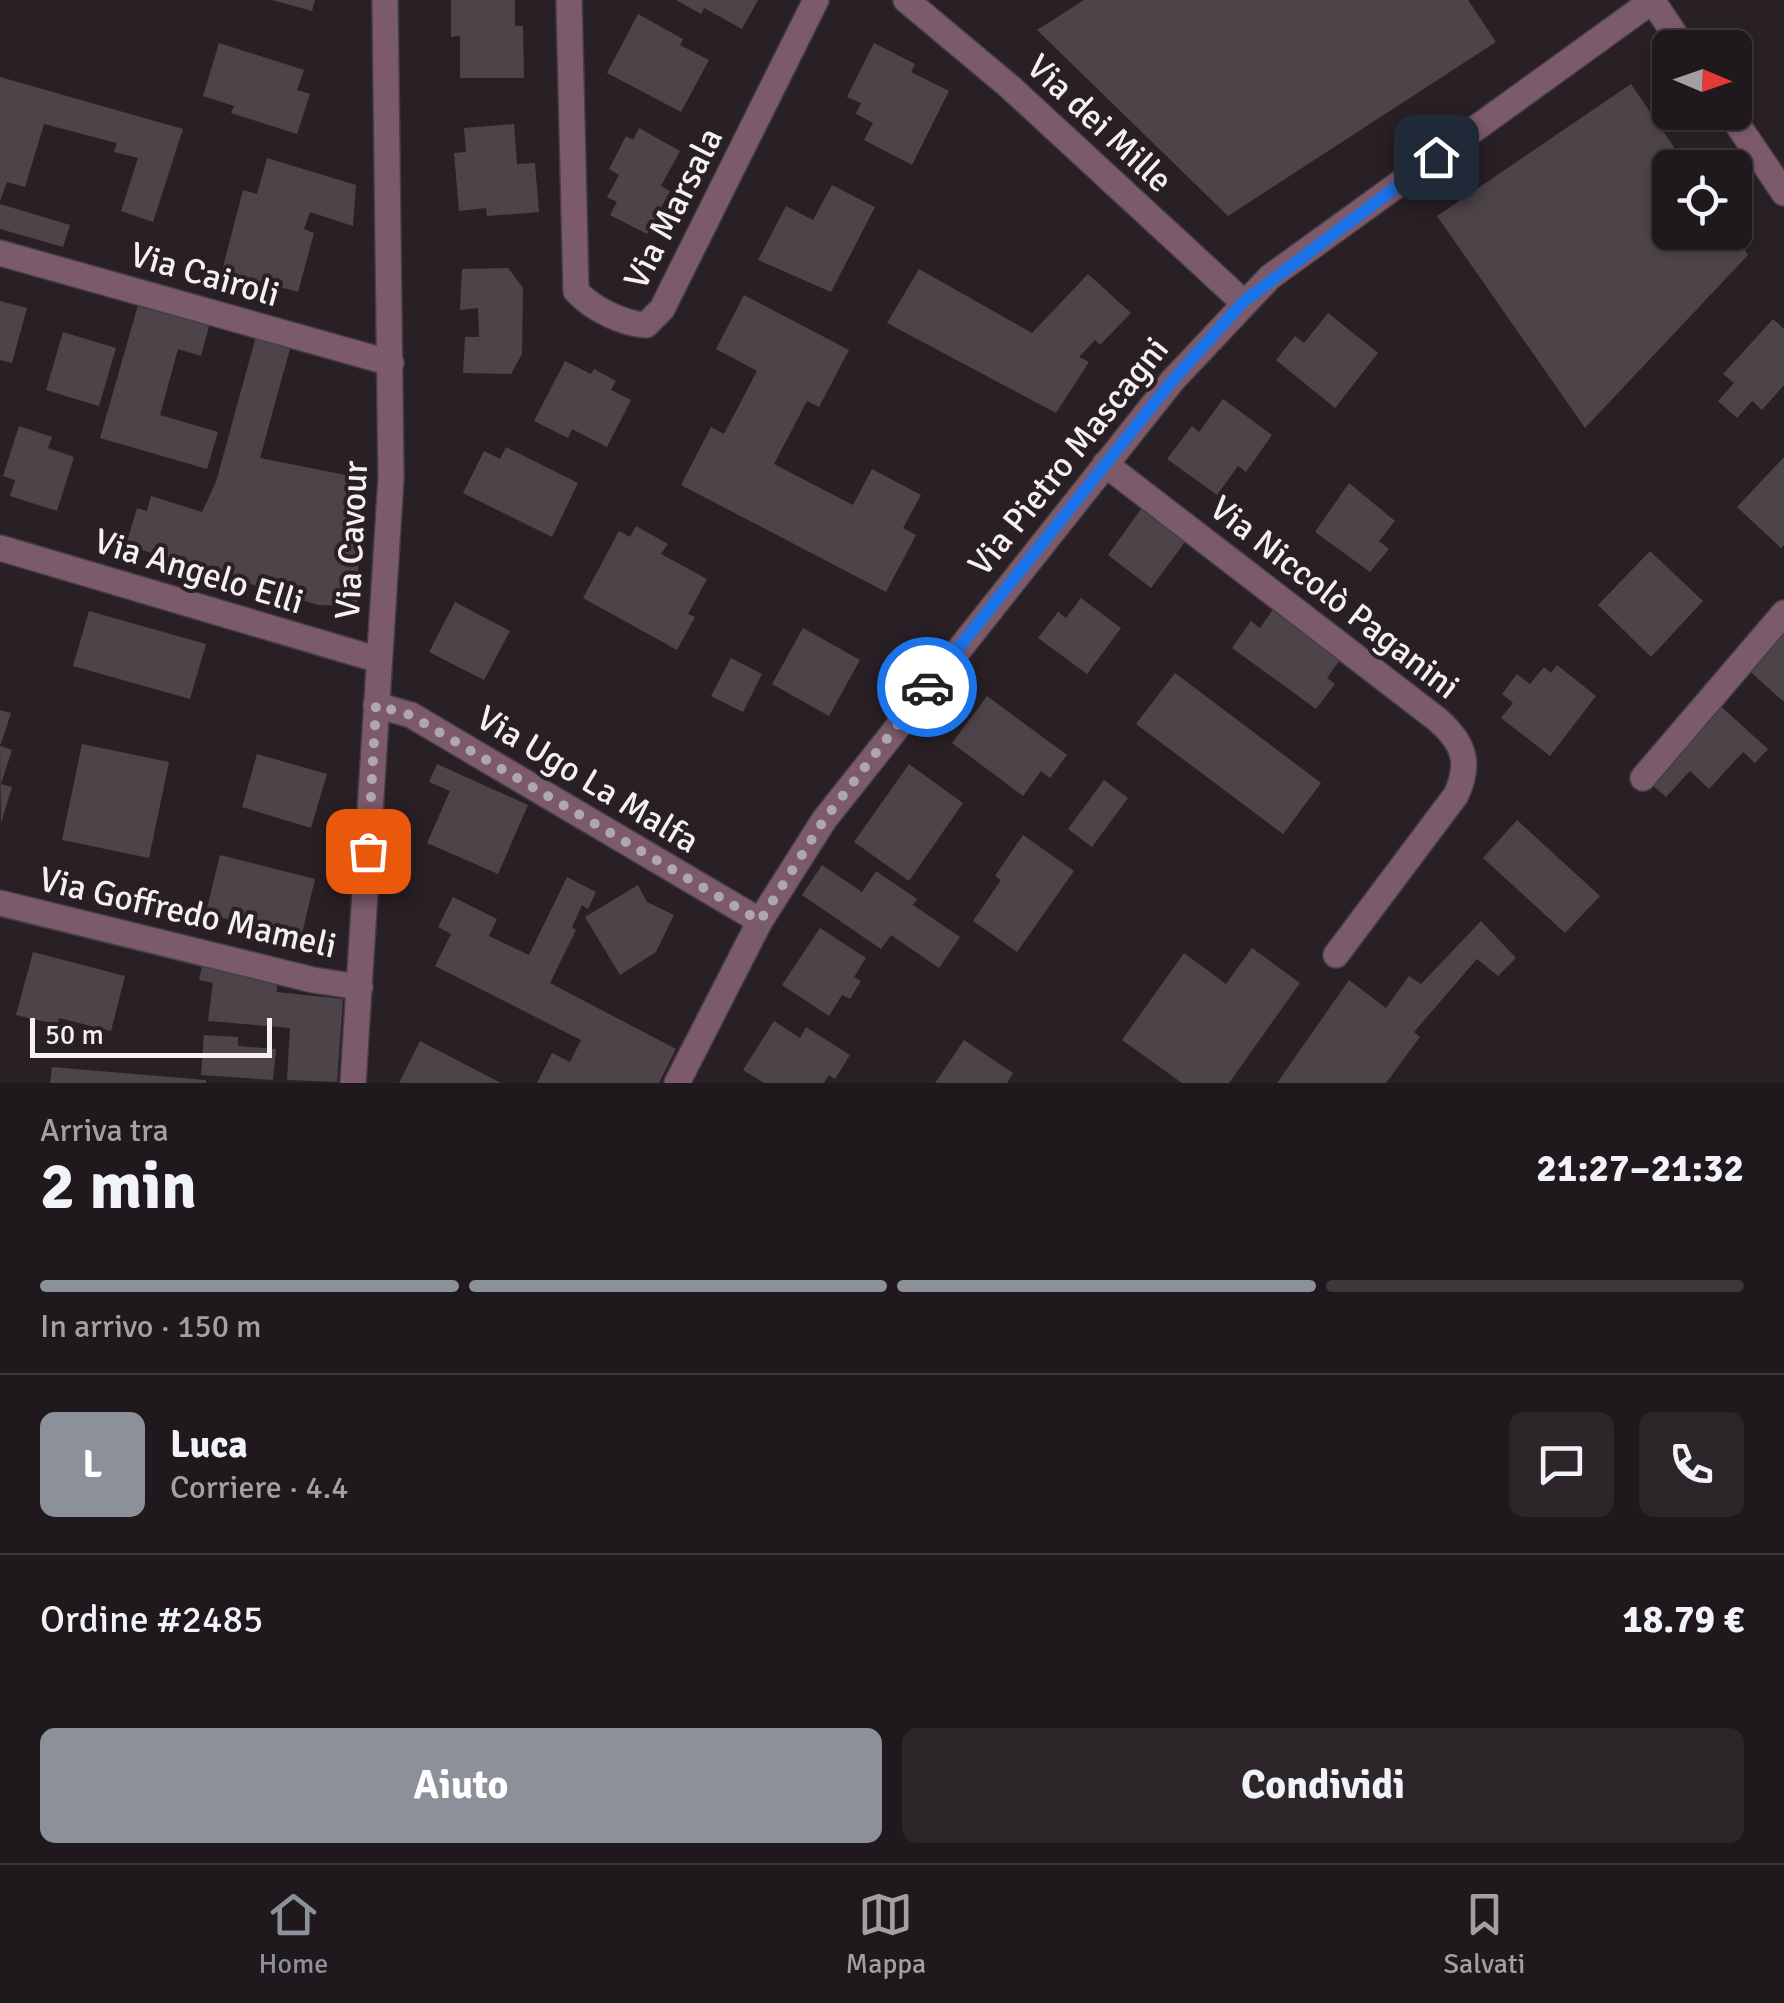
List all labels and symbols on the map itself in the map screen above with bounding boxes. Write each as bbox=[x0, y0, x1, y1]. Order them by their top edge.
north arrow bbox=[1652, 30, 1752, 130]
street label: Via dei Mille bbox=[1018, 45, 1181, 202]
pin bbox=[1394, 115, 1479, 200]
street label: Via Marsala bbox=[615, 120, 732, 296]
street label: Via Cairoli bbox=[125, 233, 284, 316]
street label: Via Pietro Mascagni bbox=[959, 328, 1178, 584]
street label: Via Cavour bbox=[326, 459, 377, 620]
street label: Via Niccolò Paganini bbox=[1201, 487, 1468, 708]
street label: Via Angelo Elli bbox=[89, 519, 309, 624]
courier bbox=[877, 637, 977, 737]
street label: Via Ugo La Malfa bbox=[469, 696, 707, 863]
pin bbox=[326, 809, 411, 894]
street label: Via Goffredo Mameli bbox=[35, 857, 341, 968]
scale bar bbox=[30, 1013, 272, 1058]

